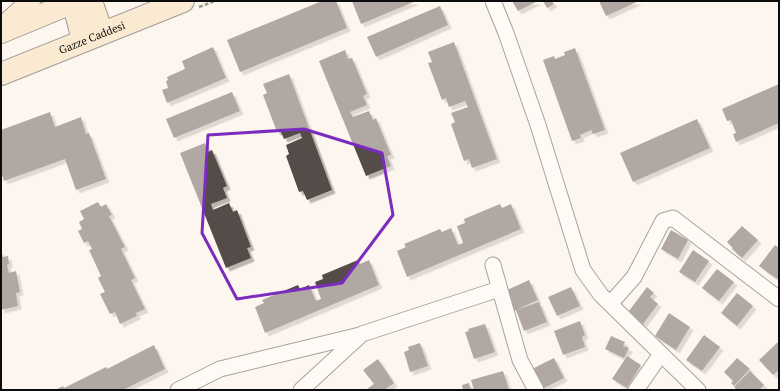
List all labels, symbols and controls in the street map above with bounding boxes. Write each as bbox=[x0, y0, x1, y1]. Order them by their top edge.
street label: Gazze Caddesi bbox=[57, 18, 127, 57]

